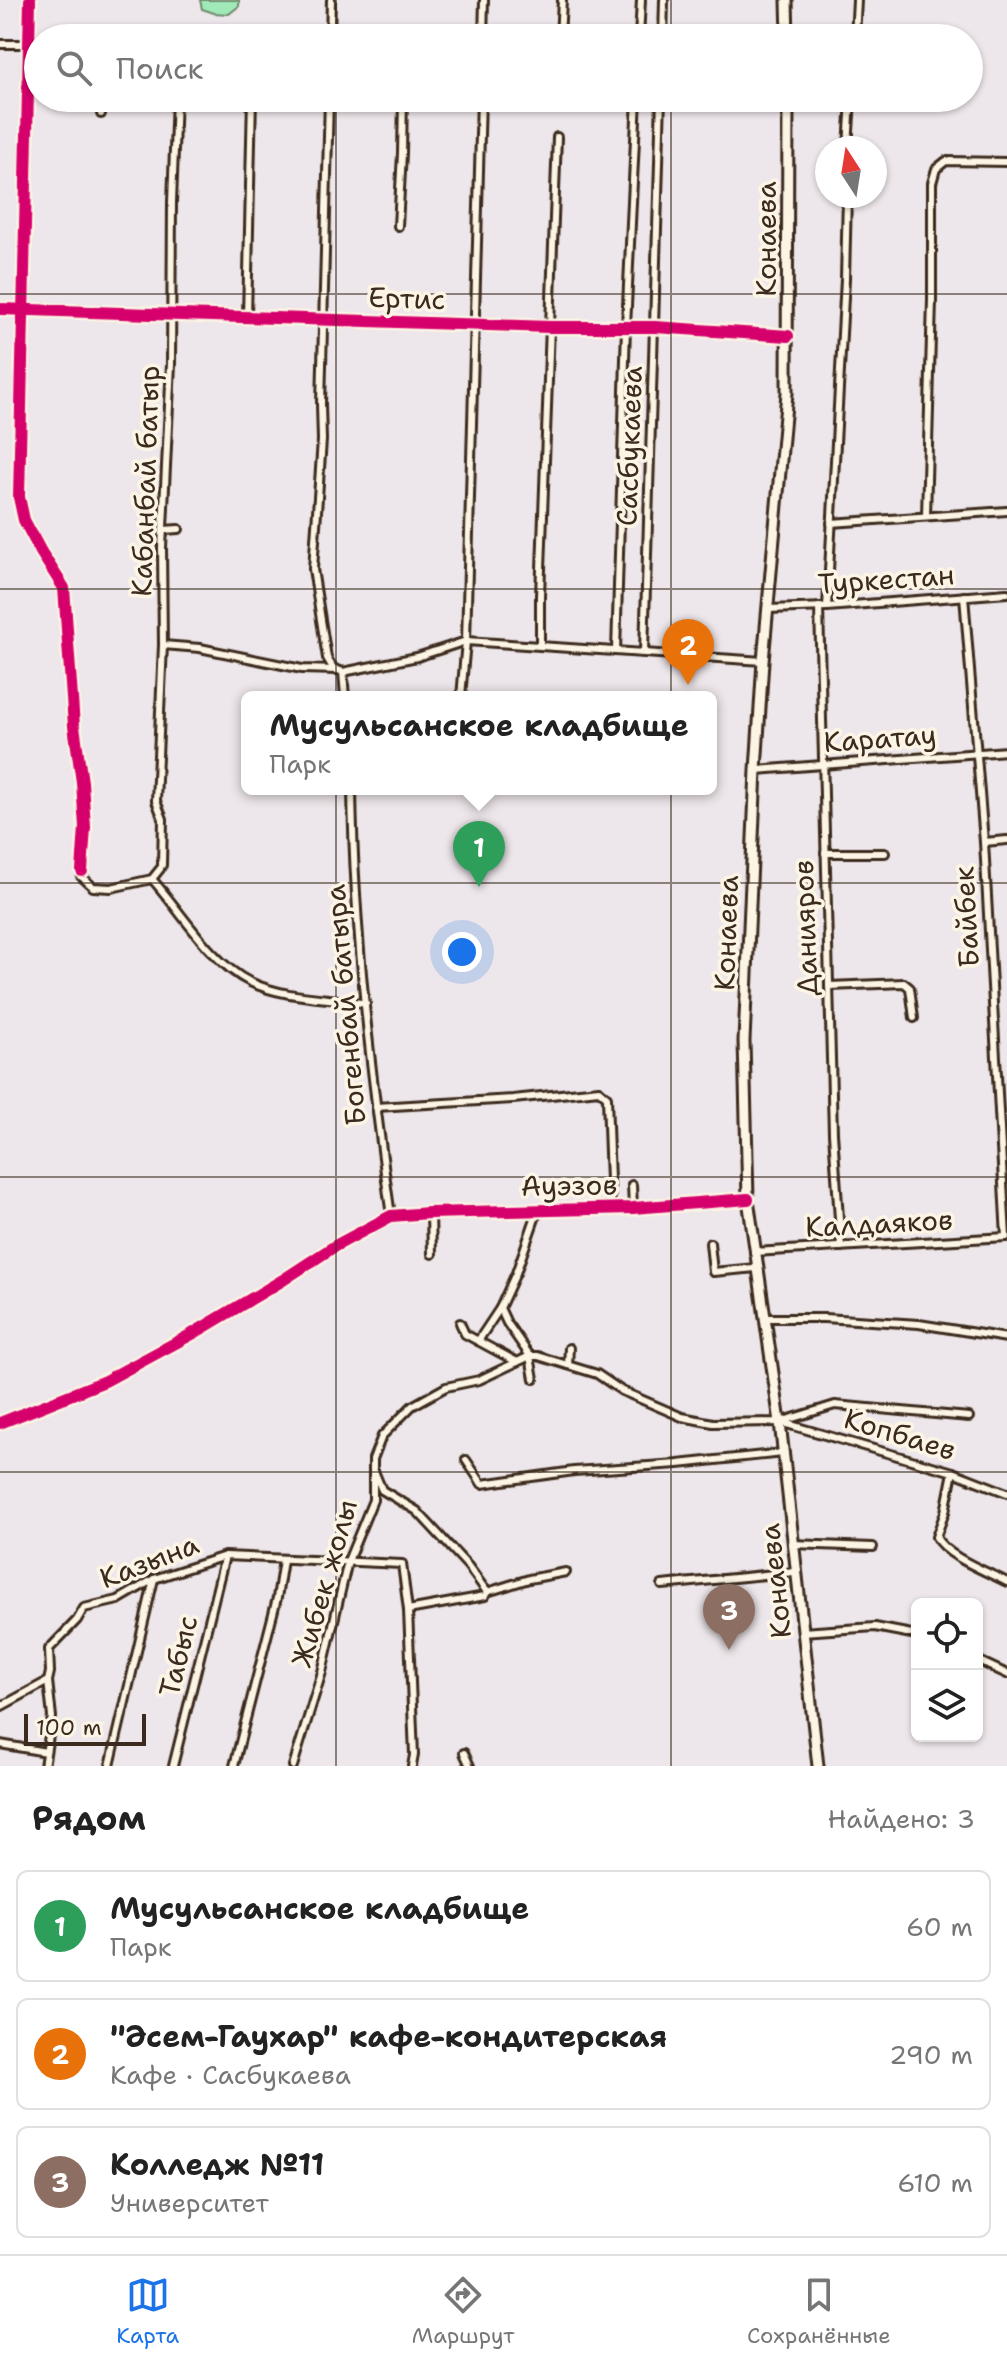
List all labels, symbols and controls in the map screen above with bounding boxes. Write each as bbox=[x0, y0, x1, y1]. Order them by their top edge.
search box bbox=[24, 24, 983, 112]
icon: search bbox=[52, 46, 96, 90]
text: Поиск bbox=[116, 48, 204, 89]
north arrow bbox=[815, 136, 887, 208]
street label: Конаева bbox=[747, 181, 785, 297]
street label: Ертис bbox=[368, 278, 446, 318]
street label: Кабанбай батыр bbox=[122, 365, 168, 597]
street label: Сасбукаева bbox=[607, 365, 651, 527]
street label: Туркестан bbox=[816, 555, 956, 603]
pin: 2 bbox=[662, 619, 714, 685]
popup bbox=[241, 691, 717, 795]
text: Мусульсанское кладбище bbox=[269, 705, 689, 746]
street label: Каратау bbox=[822, 715, 938, 761]
text: Парк bbox=[269, 746, 331, 781]
pin: 1 bbox=[453, 821, 505, 887]
street label: Данияров bbox=[784, 859, 826, 997]
street label: Байбек bbox=[944, 865, 988, 968]
street label: Конаева bbox=[705, 875, 747, 991]
street label: Богенбай батыра bbox=[316, 883, 374, 1127]
your location bbox=[442, 932, 482, 972]
street label: Ауэзов bbox=[520, 1165, 618, 1205]
street label: Калдаяков bbox=[804, 1200, 954, 1246]
street label: Копбаев bbox=[840, 1399, 960, 1469]
street label: Жибек жолы bbox=[282, 1495, 366, 1671]
street label: Конаева bbox=[750, 1522, 800, 1640]
street label: Казына bbox=[94, 1525, 204, 1597]
pin: 3 bbox=[703, 1584, 755, 1650]
map controls bbox=[911, 1598, 983, 1742]
button: locate bbox=[911, 1598, 983, 1670]
street label: Табыс bbox=[150, 1611, 206, 1701]
button: layers bbox=[911, 1670, 983, 1742]
scale bar bbox=[24, 1710, 146, 1746]
text: 100 m bbox=[36, 1713, 102, 1742]
text: Рядом bbox=[32, 1795, 146, 1841]
text: Найдено: 3 bbox=[828, 1801, 975, 1836]
text: Мусульсанское кладбище bbox=[110, 1888, 529, 1929]
text: 1 bbox=[54, 1909, 66, 1944]
text: 60 m bbox=[906, 1909, 973, 1944]
text: Парк bbox=[110, 1929, 172, 1964]
text: "Әсем-Гаухар" кафе-кондитерская bbox=[110, 2016, 667, 2057]
text: 2 bbox=[51, 2037, 69, 2072]
text: 290 m bbox=[889, 2037, 973, 2072]
text: Кафе · Сасбукаева bbox=[110, 2057, 351, 2092]
text: Колледж №11 bbox=[110, 2144, 324, 2185]
text: 3 bbox=[51, 2165, 69, 2200]
text: 610 m bbox=[897, 2165, 973, 2200]
text: Университет bbox=[110, 2185, 269, 2220]
tab: Карта bbox=[116, 2273, 179, 2350]
tab: Маршрут bbox=[412, 2273, 514, 2350]
tab: Сохранённые bbox=[747, 2273, 891, 2350]

